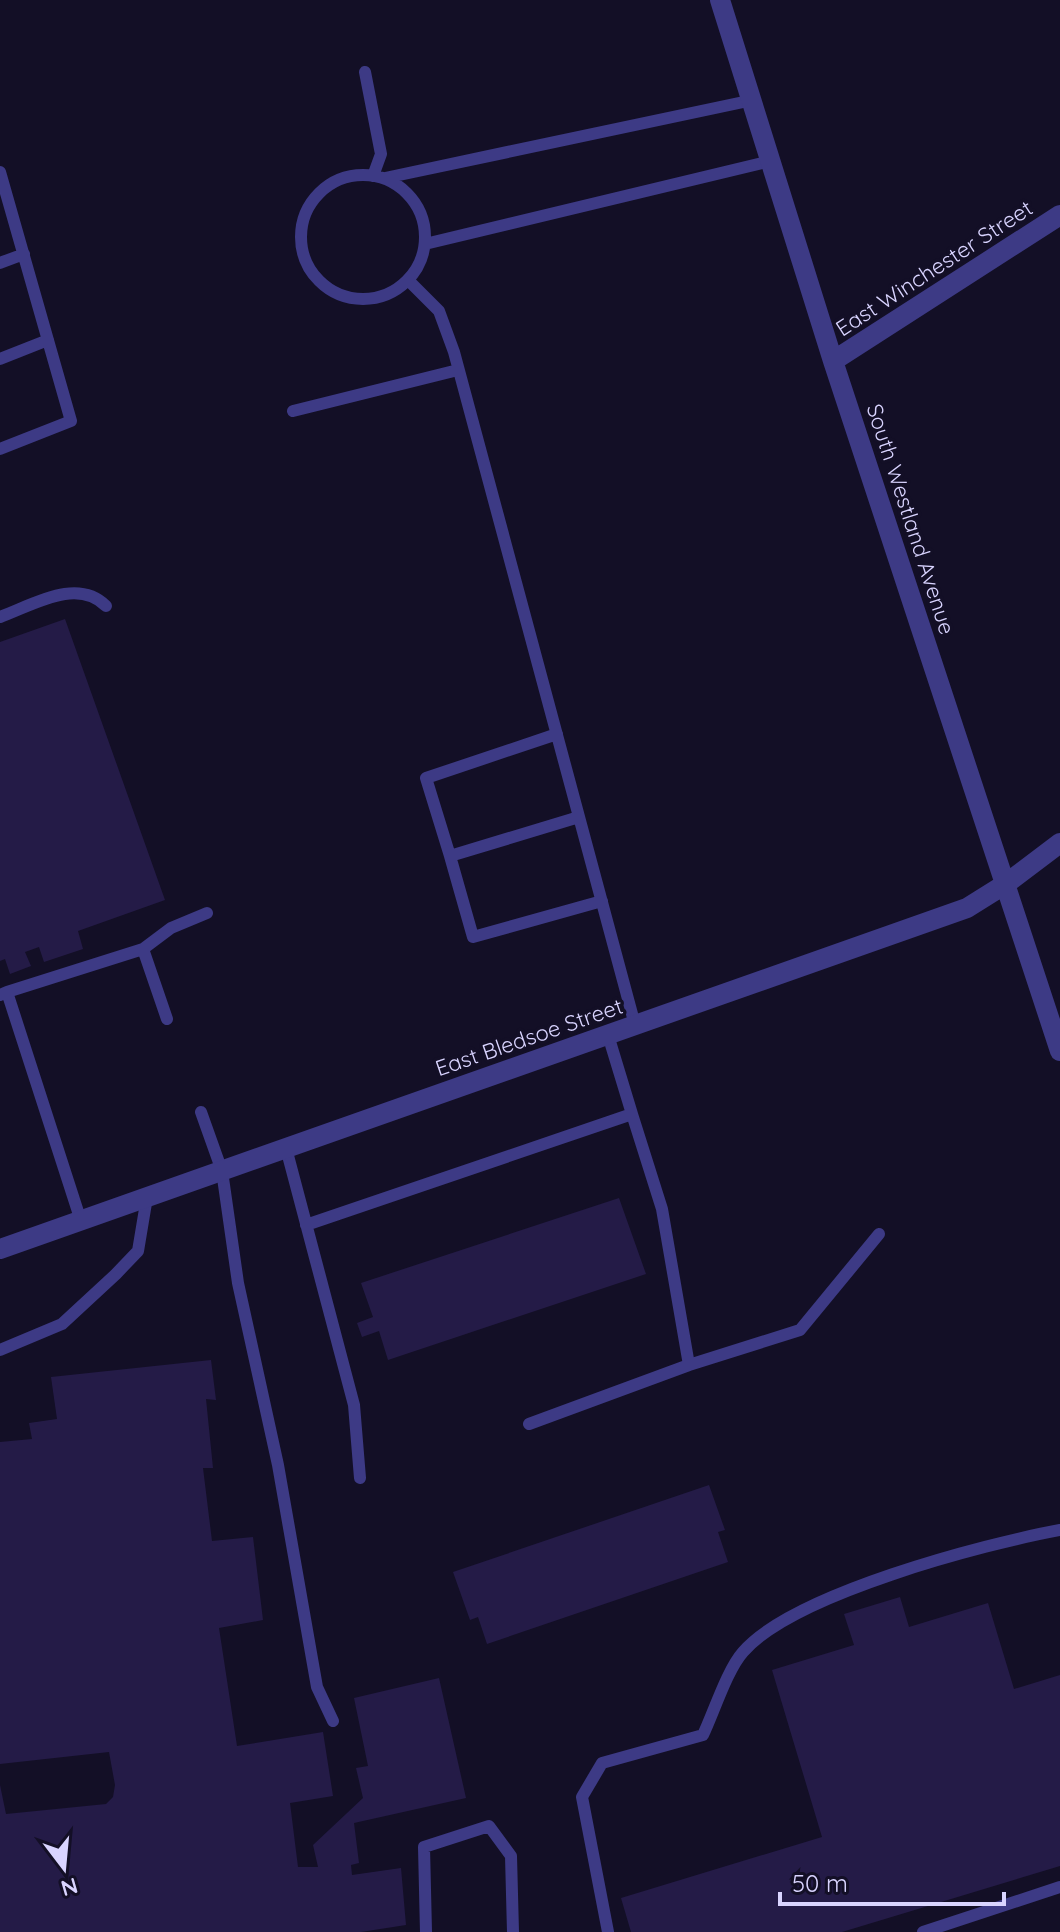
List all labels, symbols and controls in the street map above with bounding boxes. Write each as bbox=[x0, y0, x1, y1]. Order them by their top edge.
street label: East Winchester Street bbox=[830, 194, 1038, 342]
street label: South Westland Avenue bbox=[860, 400, 962, 638]
street label: East Bledsoe Street bbox=[431, 992, 627, 1082]
north arrow bbox=[24, 1828, 104, 1908]
scale bar bbox=[780, 1856, 1004, 1906]
text: 50 m bbox=[792, 1868, 848, 1898]
text: N bbox=[58, 1872, 81, 1903]

